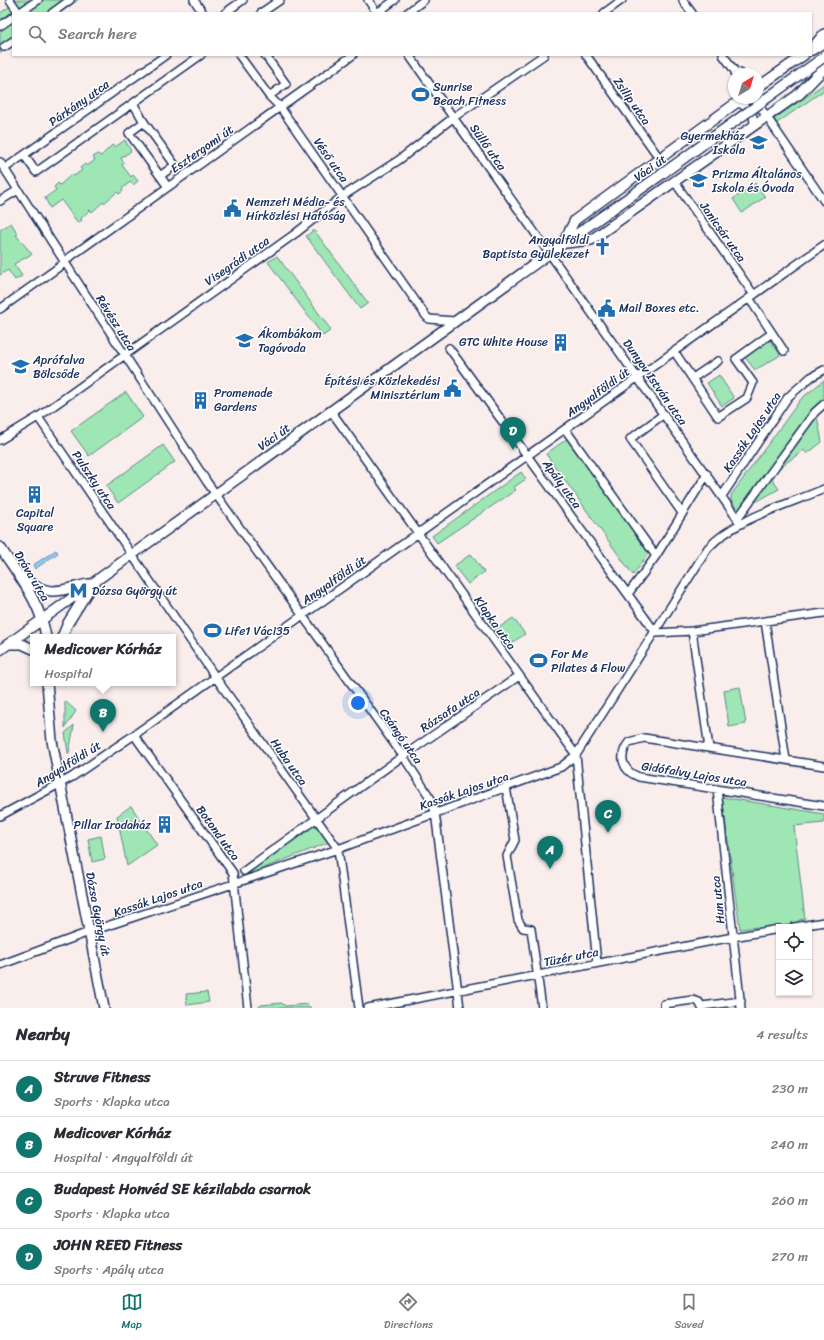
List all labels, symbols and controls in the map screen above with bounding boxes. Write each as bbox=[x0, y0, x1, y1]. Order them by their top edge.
search box bbox=[12, 12, 812, 56]
text: Search here bbox=[58, 21, 137, 47]
icon: search bbox=[26, 23, 48, 45]
north arrow bbox=[728, 68, 764, 104]
street label: Zsilip utca bbox=[607, 72, 657, 130]
street label: Párkány utca bbox=[44, 73, 115, 132]
place label: Sunrise Beach Fitness bbox=[433, 76, 506, 112]
sports icon: Sunrise Beach Fitness bbox=[410, 84, 430, 104]
street label: Esztergomi út bbox=[166, 119, 238, 179]
street label: Süllő utca bbox=[464, 119, 513, 176]
place label: Gyermekház Iskola bbox=[680, 125, 746, 161]
street label: Véső utca bbox=[307, 133, 355, 188]
school or university icon: Gyermekház Iskola bbox=[748, 133, 768, 153]
street label: Váci út bbox=[629, 149, 671, 187]
place label: Prizma Általános Iskola és Óvoda bbox=[711, 163, 802, 199]
school or university icon: Prizma Általános Iskola és Óvoda bbox=[689, 171, 709, 191]
place label: Nemzeti Média- és Hírközlési Hatóság bbox=[246, 191, 346, 227]
street label: Janicsár utca bbox=[693, 196, 752, 267]
public building icon: Nemzeti Média- és Hírközlési Hatóság bbox=[223, 199, 243, 219]
place label: Angyalföldi Baptista Gyülekezet bbox=[483, 229, 590, 265]
street label: Visegrádi utca bbox=[200, 230, 275, 292]
church icon: Angyalföldi Baptista Gyülekezet bbox=[592, 237, 612, 257]
street label: Révész utca bbox=[90, 290, 143, 356]
place label: Mail Boxes etc. bbox=[619, 297, 700, 319]
public building icon: Mail Boxes etc. bbox=[596, 298, 616, 318]
place label: Ákombákom Tagóvoda bbox=[257, 323, 322, 359]
school or university icon: Ákombákom Tagóvoda bbox=[235, 331, 255, 351]
place label: GTC White House bbox=[459, 331, 548, 353]
building icon: GTC White House bbox=[551, 332, 571, 352]
street label: Dunyov István utca bbox=[617, 334, 694, 431]
place label: Aprófalva Bölcsőde bbox=[32, 349, 85, 385]
school or university icon: Aprófalva Bölcsőde bbox=[10, 357, 30, 377]
street label: Angyalföldi út bbox=[560, 361, 635, 424]
place label: Építési és Közlekedési Minisztérium bbox=[324, 370, 441, 406]
public building icon: Építési és Közlekedési Minisztérium bbox=[443, 378, 463, 398]
place label: Promenade Gardens bbox=[214, 382, 273, 418]
street label: Kassák Lajos utca bbox=[717, 387, 787, 477]
building icon: Promenade Gardens bbox=[191, 390, 211, 410]
street label: Váci út bbox=[253, 417, 295, 457]
pin: D bbox=[500, 417, 526, 450]
street label: Pulszky utca bbox=[66, 446, 122, 515]
street label: Apály utca bbox=[536, 454, 588, 514]
building icon: Capital Square bbox=[25, 484, 45, 504]
place label: Capital Square bbox=[16, 502, 54, 538]
street label: Dráva utca bbox=[8, 546, 56, 606]
street label: Angyalföldi út bbox=[296, 549, 371, 611]
place label: Dózsa György út bbox=[92, 580, 177, 602]
metro station icon: Dózsa György út bbox=[69, 581, 89, 601]
street label: Klapka utca bbox=[468, 591, 522, 655]
place label: Life1 Váci35 bbox=[225, 620, 290, 642]
sports icon: Life1 Váci35 bbox=[202, 621, 222, 641]
popup bbox=[30, 634, 176, 686]
text: Medicover Kórház bbox=[44, 636, 162, 662]
place label: For Me Pilates & Flow bbox=[551, 643, 626, 679]
sports icon: For Me Pilates & Flow bbox=[528, 651, 548, 671]
text: Hospital bbox=[44, 662, 92, 685]
street label: Rózsafa utca bbox=[415, 682, 485, 738]
your location bbox=[348, 693, 368, 713]
pin: B bbox=[90, 699, 116, 732]
street label: Csángó utca bbox=[374, 703, 429, 770]
street label: Huba utca bbox=[264, 733, 314, 791]
street label: Angyalföldi út bbox=[29, 735, 106, 794]
street label: Gidófalvy Lajos utca bbox=[640, 755, 748, 793]
street label: Kassák Lajos utca bbox=[416, 765, 512, 817]
street label: Botond utca bbox=[190, 800, 246, 866]
pin: C bbox=[595, 800, 621, 833]
place label: Pillar Irodaház bbox=[74, 814, 151, 836]
building icon: Pillar Irodaház bbox=[154, 815, 174, 835]
pin: A bbox=[537, 836, 563, 869]
street label: Dózsa György út bbox=[79, 870, 117, 958]
street label: Kassák Lajos utca bbox=[110, 872, 206, 924]
street label: Hun utca bbox=[705, 875, 731, 925]
map controls bbox=[776, 924, 812, 996]
button: locate bbox=[776, 924, 812, 960]
street label: Tüzér utca bbox=[542, 941, 601, 973]
button: layers bbox=[776, 960, 812, 996]
text: Nearby bbox=[16, 1019, 70, 1049]
text: 4 results bbox=[756, 1023, 808, 1046]
text: Struve Fitness bbox=[54, 1064, 150, 1090]
text: A bbox=[25, 1077, 33, 1100]
text: 230 m bbox=[772, 1077, 808, 1100]
text: Sports · Klapka utca bbox=[54, 1090, 170, 1113]
text: Medicover Kórház bbox=[54, 1120, 171, 1146]
text: B bbox=[25, 1133, 33, 1156]
text: 240 m bbox=[771, 1133, 808, 1156]
text: Hospital · Angyalföldi út bbox=[54, 1146, 193, 1169]
text: Budapest Honvéd SE kézilabda csarnok bbox=[54, 1176, 311, 1202]
text: C bbox=[25, 1189, 33, 1212]
text: 260 m bbox=[772, 1189, 808, 1212]
text: Sports · Klapka utca bbox=[54, 1202, 170, 1225]
text: JOHN REED Fitness bbox=[54, 1232, 182, 1258]
text: D bbox=[25, 1245, 33, 1268]
text: 270 m bbox=[771, 1245, 808, 1268]
text: Sports · Apály utca bbox=[54, 1258, 164, 1281]
tab: Map bbox=[121, 1291, 143, 1334]
tab: Directions bbox=[384, 1291, 433, 1334]
tab: Saved bbox=[674, 1291, 703, 1334]

